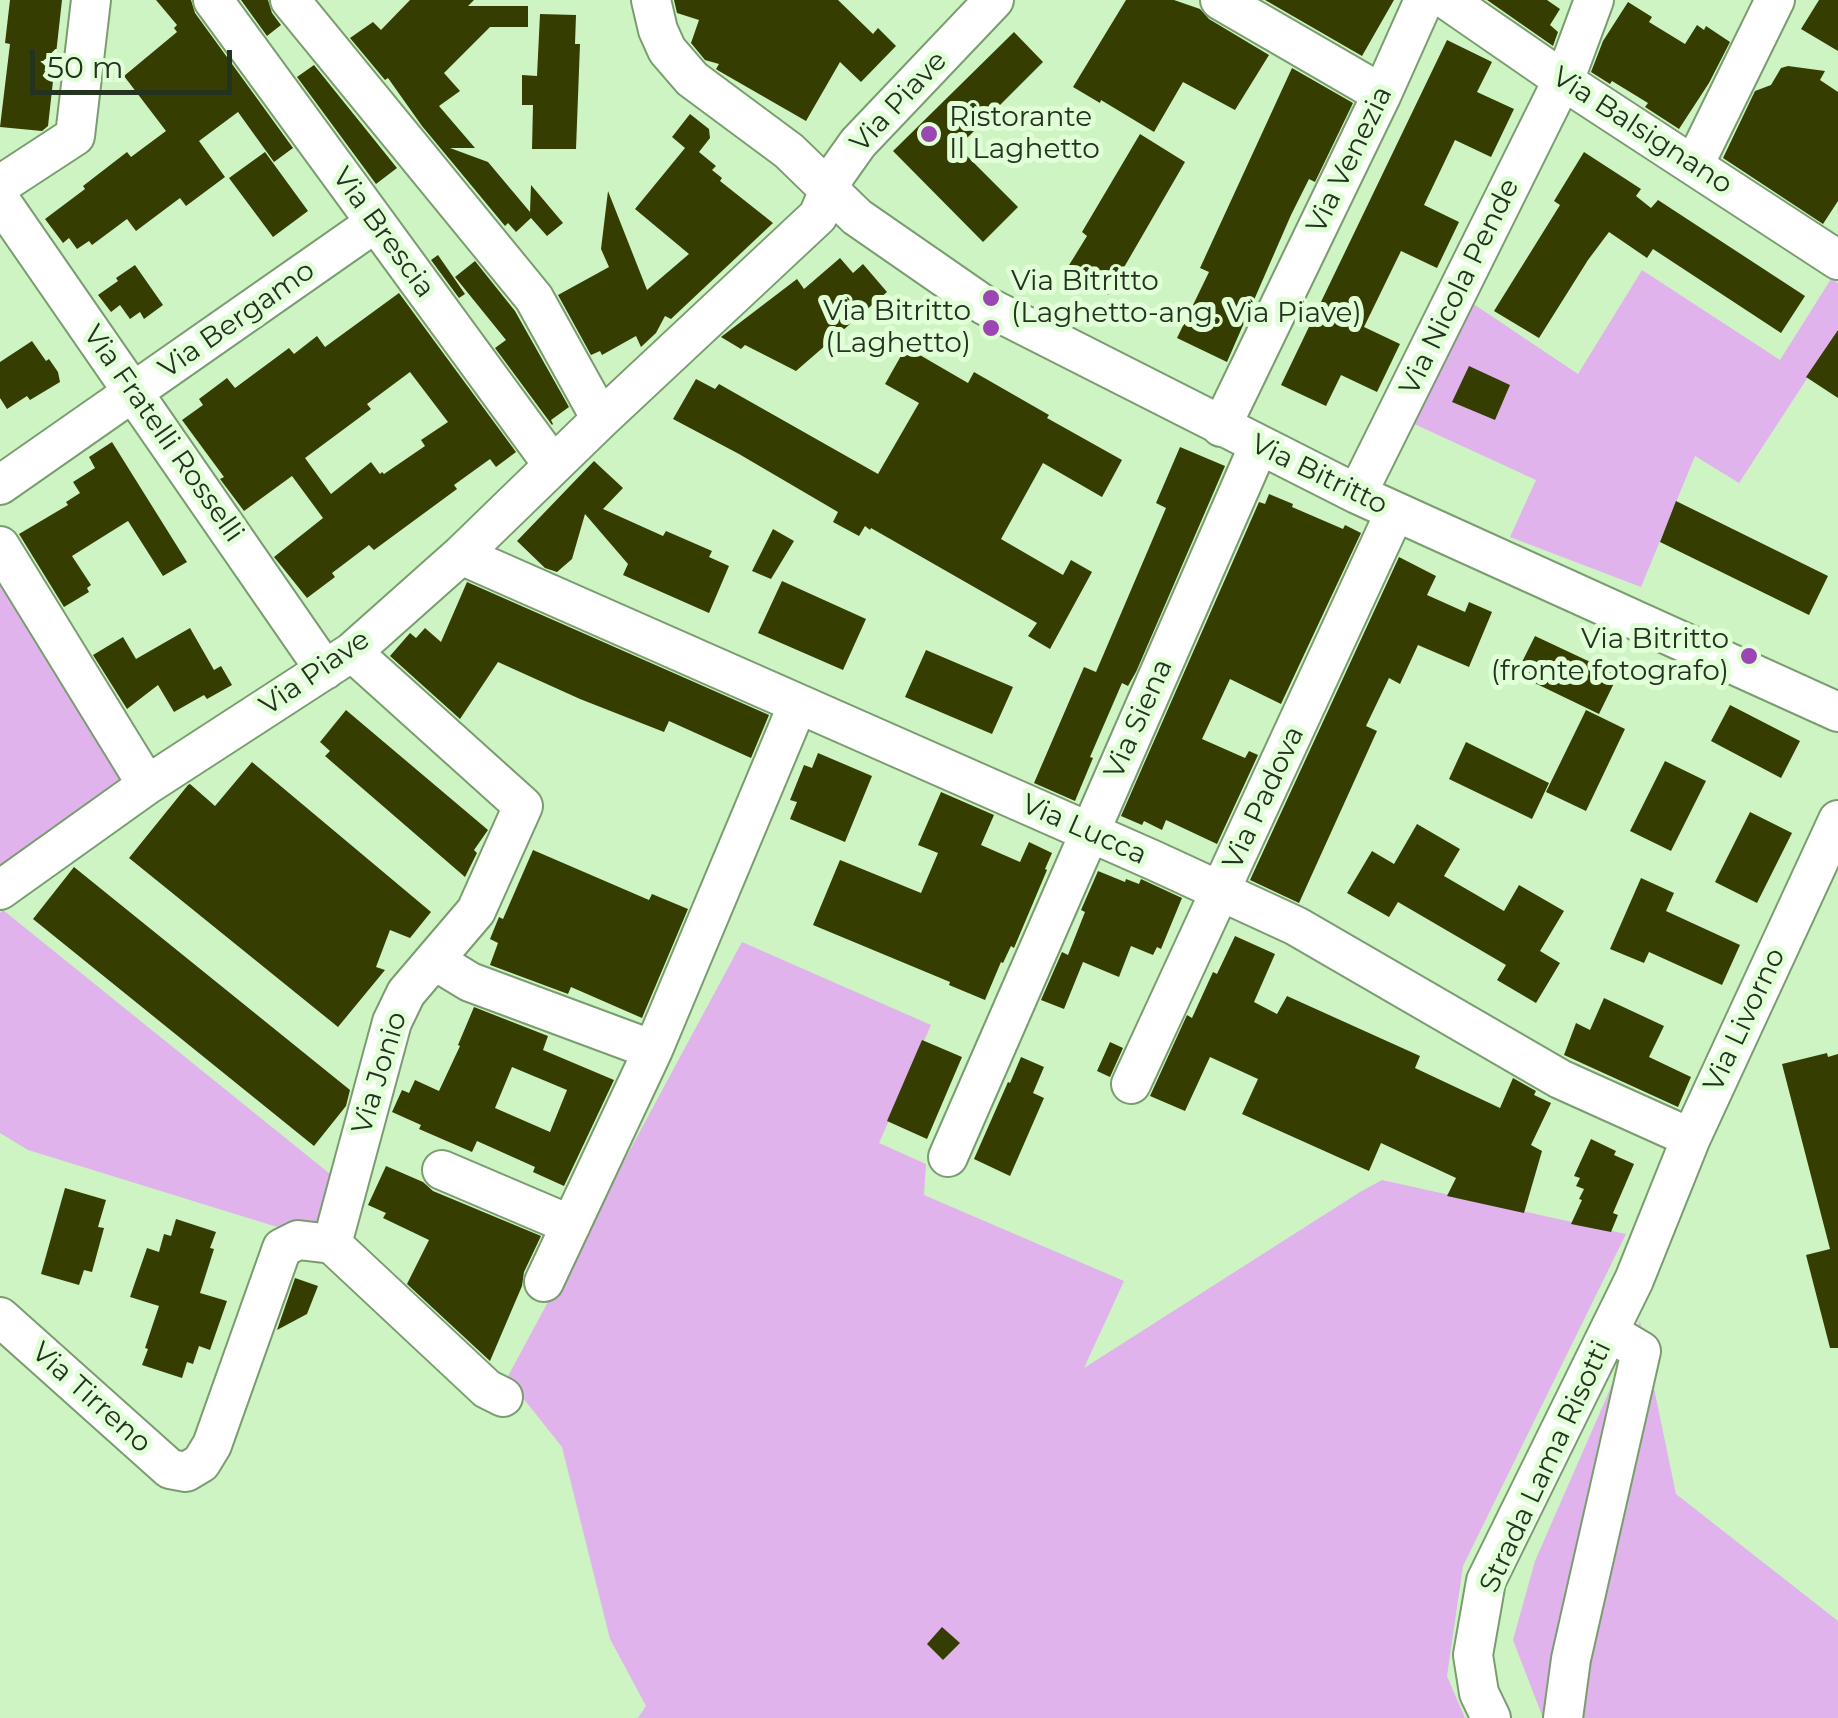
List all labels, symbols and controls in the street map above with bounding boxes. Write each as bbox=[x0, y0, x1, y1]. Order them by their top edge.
scale bar bbox=[35, 30, 238, 92]
street label: Via Piave bbox=[844, 44, 954, 160]
text: 50 m bbox=[47, 49, 124, 86]
street label: Via Balsignano bbox=[1546, 60, 1738, 202]
street label: Via Venezia bbox=[1300, 81, 1400, 239]
place label: Ristorante Il Laghetto bbox=[949, 101, 1100, 167]
marker: Ristorante Il Laghetto bbox=[918, 123, 940, 145]
street label: Via Brescia bbox=[325, 161, 441, 305]
street label: Via Nicola Pende bbox=[1393, 173, 1527, 401]
street label: Via Bergamo bbox=[153, 254, 321, 386]
place label: Via Bitritto (Laghetto-ang. Via Piave) bbox=[1011, 265, 1362, 331]
marker: Via Bitritto (Laghetto-ang. Via Piave) bbox=[980, 287, 1002, 309]
place label: Via Bitritto (Laghetto) bbox=[823, 295, 971, 361]
marker: Via Bitritto (Laghetto) bbox=[980, 317, 1002, 339]
street label: Via Fratelli Rosselli bbox=[76, 319, 250, 549]
street label: Via Bitritto bbox=[1245, 427, 1393, 523]
street label: Via Piave bbox=[254, 623, 376, 723]
place label: Via Bitritto (fronte fotografo) bbox=[1491, 623, 1729, 689]
marker: Via Bitritto (fronte fotografo) bbox=[1738, 645, 1760, 667]
street label: Via Siena bbox=[1098, 654, 1180, 784]
street label: Via Padova bbox=[1216, 721, 1312, 875]
street label: Via Lucca bbox=[1016, 788, 1152, 872]
street label: Via Livorno bbox=[1697, 943, 1793, 1097]
street label: Via Jonio bbox=[346, 1008, 414, 1138]
street label: Via Tirreno bbox=[24, 1336, 158, 1460]
street label: Strada Lama Risotti bbox=[1473, 1336, 1619, 1598]

